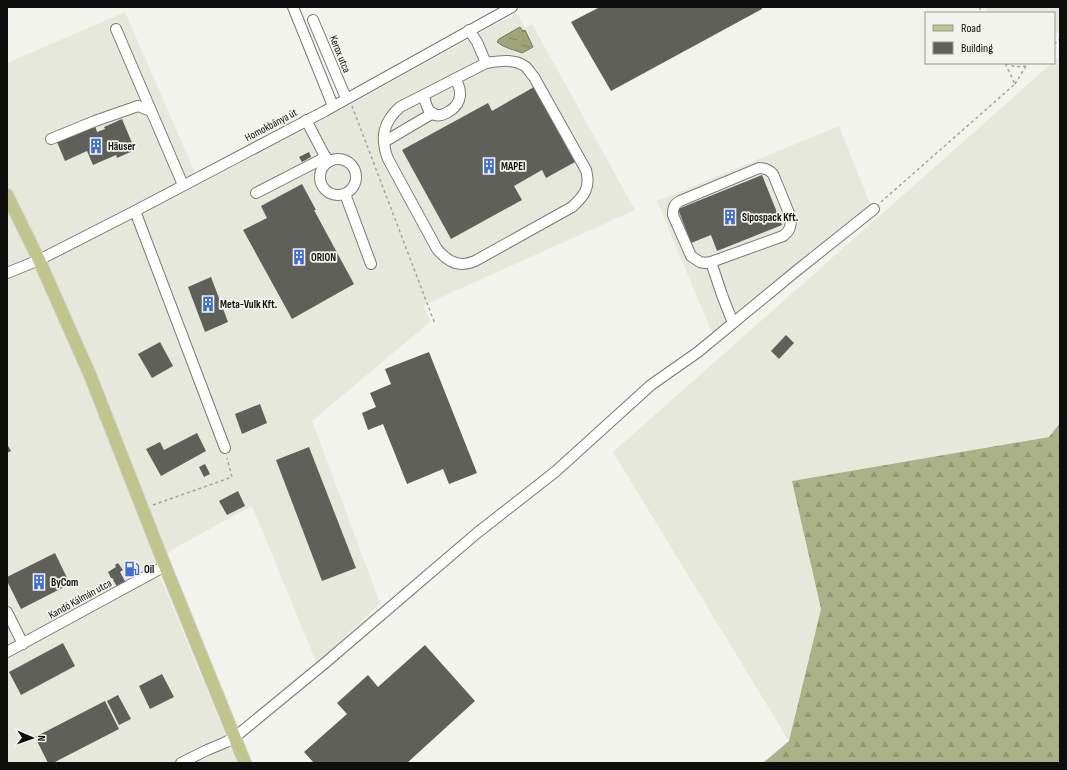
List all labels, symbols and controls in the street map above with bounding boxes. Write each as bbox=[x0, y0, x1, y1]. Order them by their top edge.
legend bbox=[925, 12, 1055, 64]
text: Road bbox=[961, 21, 981, 36]
street label: Kerox utca bbox=[327, 34, 353, 74]
text: Building bbox=[961, 41, 993, 56]
street label: Homokbánya út bbox=[243, 105, 300, 144]
building icon: Häuser bbox=[87, 137, 105, 155]
place label: Häuser bbox=[108, 140, 136, 153]
building icon: MAPEI bbox=[480, 157, 498, 175]
place label: MAPEI bbox=[501, 160, 525, 173]
building icon: Sipospack Kft. bbox=[721, 208, 739, 226]
place label: Sipospack Kft. bbox=[742, 211, 799, 224]
building icon: ORION bbox=[290, 248, 308, 266]
place label: ORION bbox=[311, 251, 336, 264]
building icon: Meta-Vulk Kft. bbox=[199, 295, 217, 313]
place label: Meta-Vulk Kft. bbox=[220, 298, 278, 311]
fuel station icon: Oil bbox=[123, 560, 141, 578]
place label: Oil bbox=[144, 563, 154, 576]
building icon: ByCom bbox=[30, 573, 48, 591]
street label: Kandó Kálmán utca bbox=[46, 576, 114, 622]
place label: ByCom bbox=[51, 576, 78, 589]
north arrow bbox=[12, 718, 52, 758]
text: N bbox=[35, 735, 48, 742]

